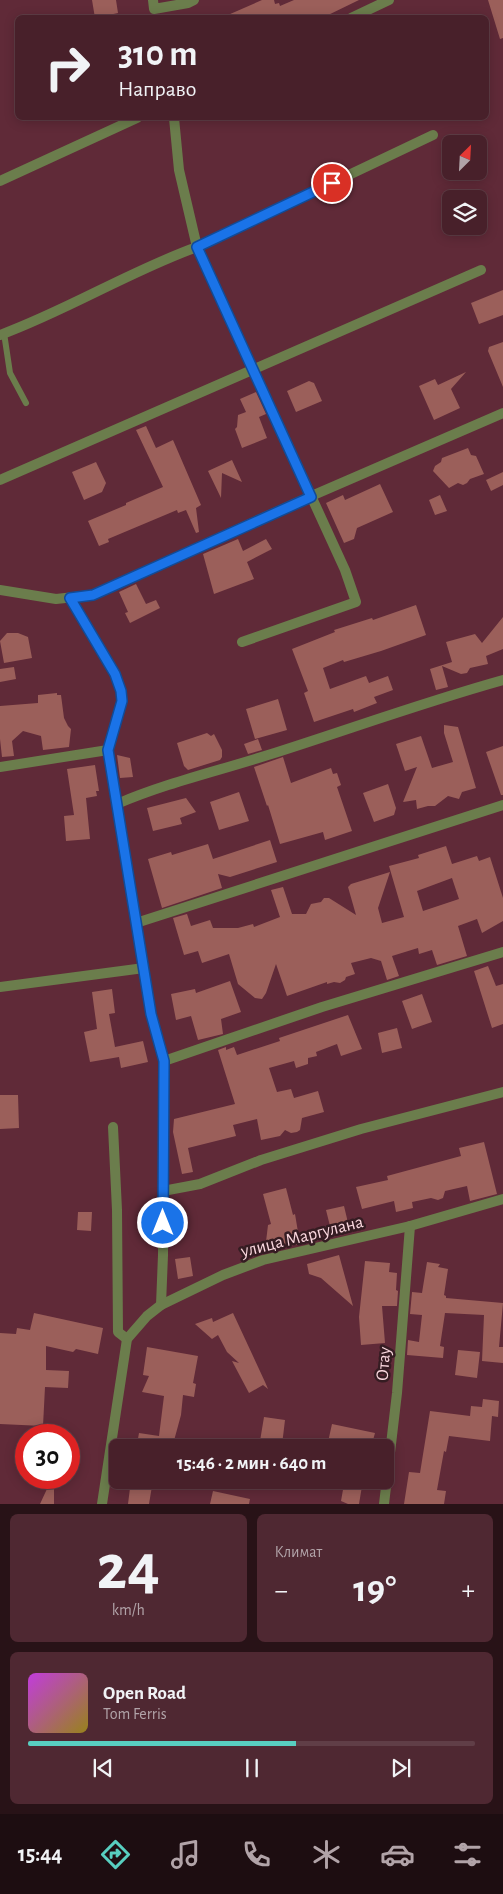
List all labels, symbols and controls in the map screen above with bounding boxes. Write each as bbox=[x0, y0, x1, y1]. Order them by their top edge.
icon: right bbox=[35, 35, 100, 100]
text: 310 m bbox=[118, 37, 197, 72]
text: Направо bbox=[118, 78, 196, 100]
north arrow bbox=[442, 135, 488, 180]
map controls bbox=[442, 135, 487, 235]
pin bbox=[311, 162, 353, 204]
icon: arrive bbox=[318, 169, 346, 197]
button: layers bbox=[442, 190, 487, 235]
position arrow bbox=[136, 1196, 188, 1248]
street label: улица Маргулана bbox=[238, 1213, 365, 1261]
street label: Отау bbox=[374, 1346, 394, 1382]
speed limit sign: 30 bbox=[15, 1424, 80, 1489]
text: 15:46 · 2 мин · 640 m bbox=[177, 1454, 326, 1473]
text: 24 bbox=[97, 1536, 160, 1601]
text: Климат bbox=[275, 1544, 322, 1560]
text: 19° bbox=[353, 1571, 396, 1609]
text: − bbox=[275, 1577, 288, 1605]
text: + bbox=[462, 1577, 475, 1605]
text: km/h bbox=[112, 1602, 145, 1618]
text: Open Road bbox=[103, 1684, 186, 1703]
text: Tom Ferris bbox=[103, 1706, 167, 1722]
icon: previous bbox=[89, 1754, 117, 1782]
icon: pause bbox=[238, 1754, 266, 1782]
icon: next bbox=[387, 1754, 415, 1782]
icon: directions bbox=[98, 1837, 133, 1872]
icon: music bbox=[168, 1837, 203, 1872]
icon: phone bbox=[239, 1837, 274, 1872]
icon: climate bbox=[309, 1837, 344, 1872]
icon: car bbox=[380, 1837, 415, 1872]
icon: filters bbox=[450, 1837, 485, 1872]
text: 15:44 bbox=[18, 1843, 62, 1865]

